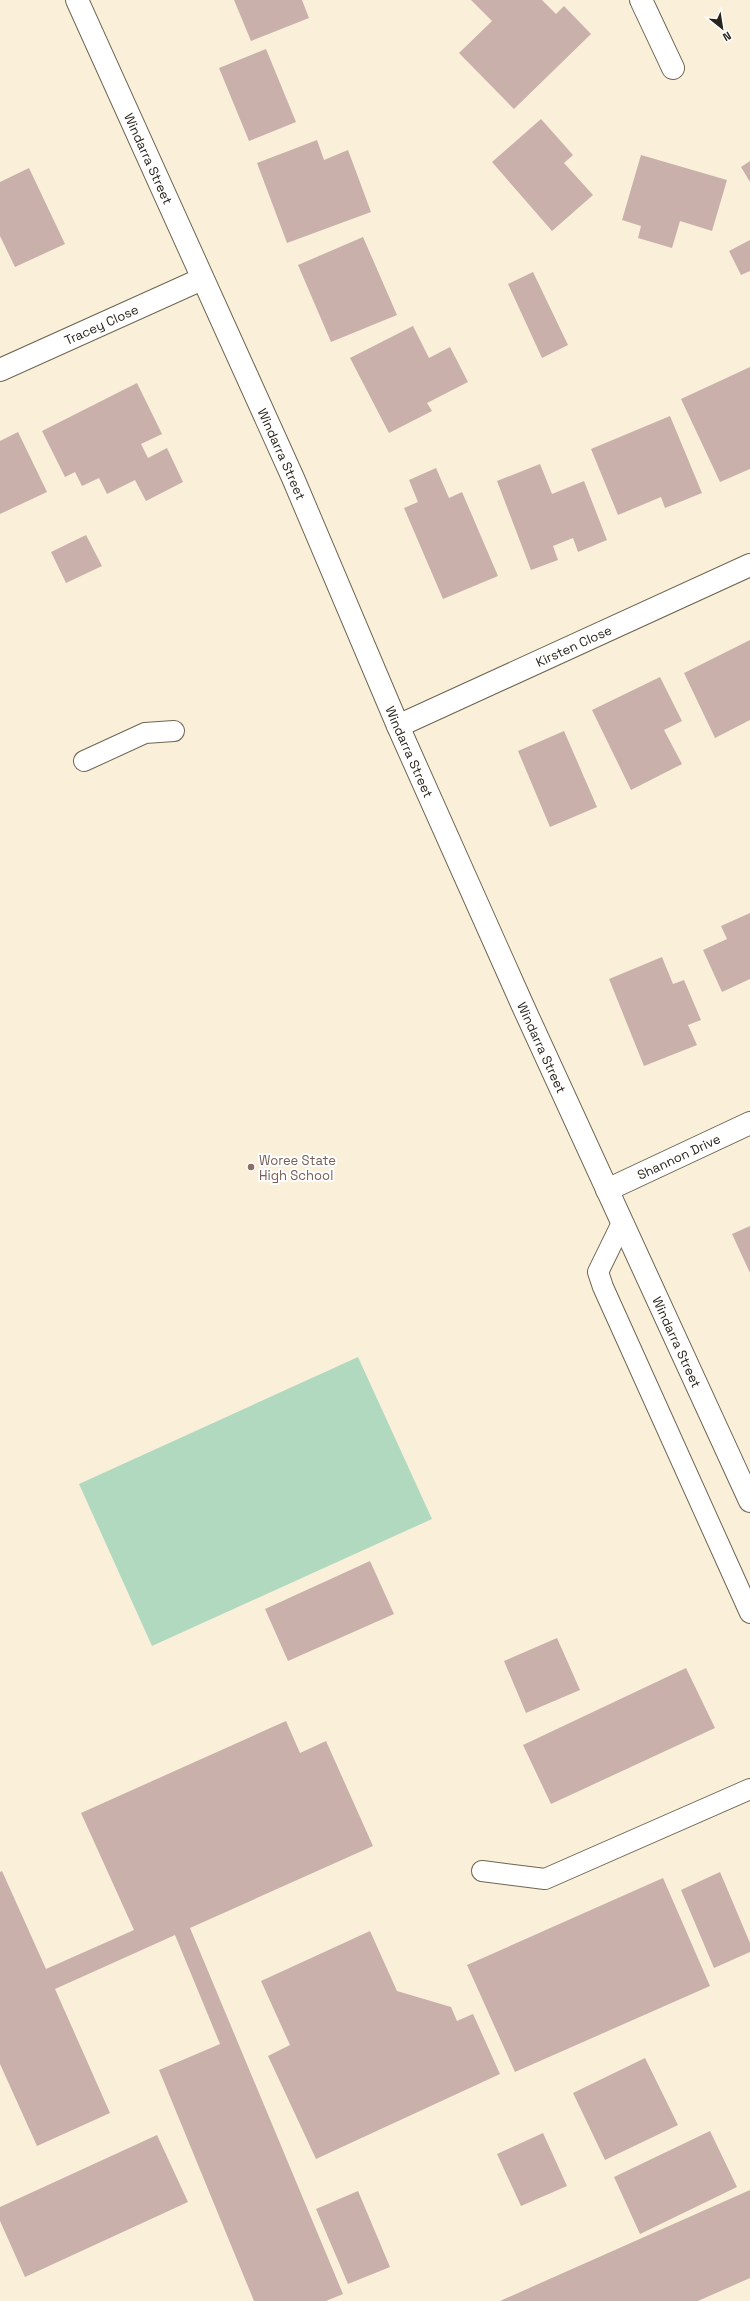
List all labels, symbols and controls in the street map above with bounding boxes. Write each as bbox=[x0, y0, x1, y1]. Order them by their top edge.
north arrow bbox=[702, 8, 742, 48]
text: N bbox=[720, 29, 734, 45]
street label: Windarra Street bbox=[121, 110, 177, 207]
street label: Tracey Close bbox=[61, 300, 141, 349]
street label: Windarra Street bbox=[254, 405, 310, 502]
street label: Kirsten Close bbox=[533, 621, 614, 670]
street label: Windarra Street bbox=[382, 703, 437, 800]
street label: Windarra Street bbox=[514, 999, 570, 1096]
street label: Shannon Drive bbox=[634, 1130, 723, 1183]
place label: Woree State High School bbox=[259, 1152, 336, 1184]
marker: Woree State High School bbox=[246, 1162, 256, 1172]
street label: Windarra Street bbox=[649, 1294, 705, 1390]

